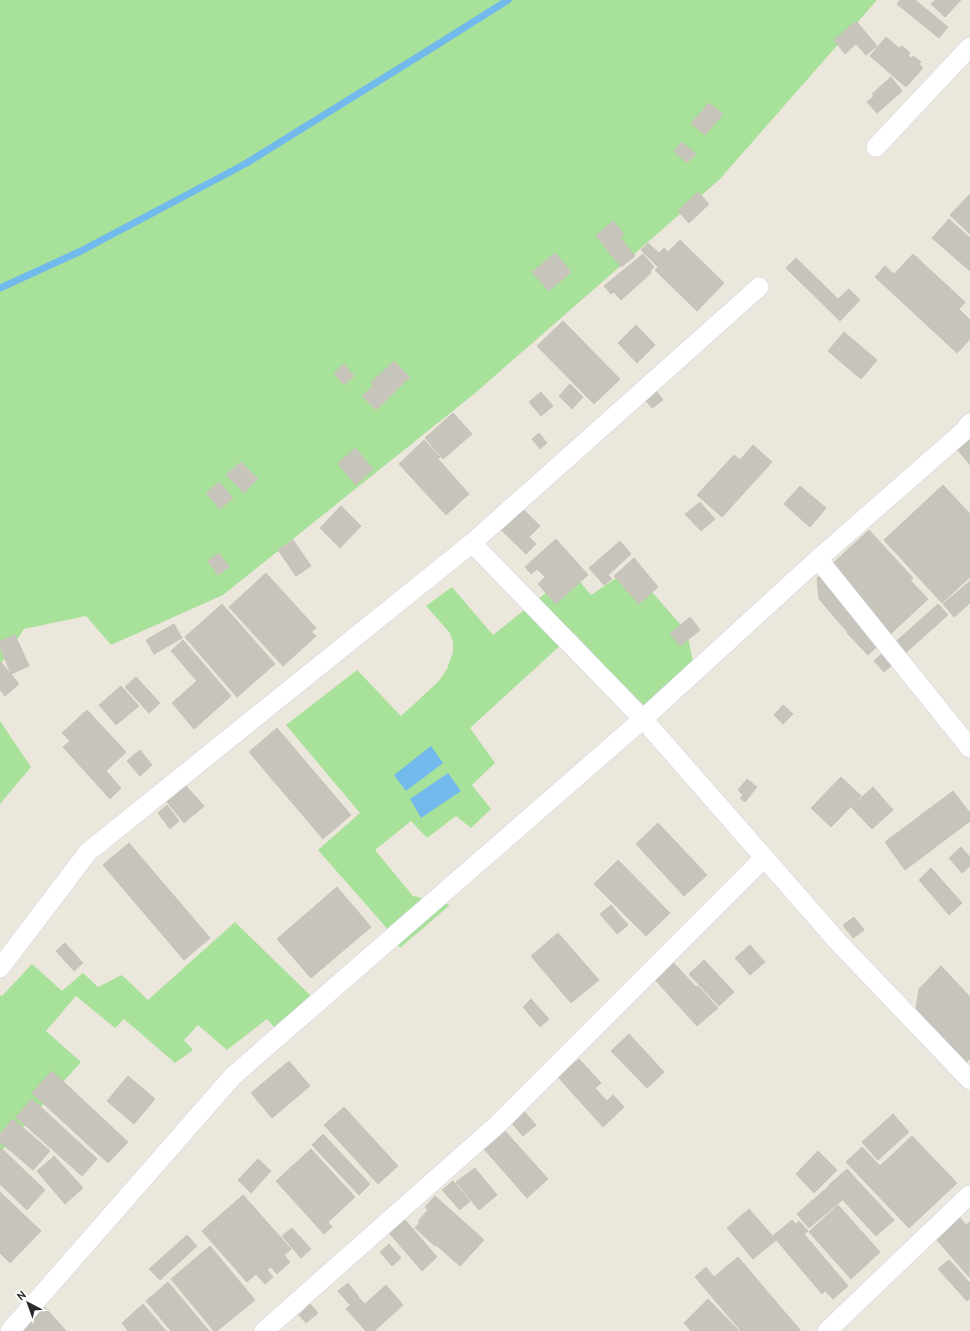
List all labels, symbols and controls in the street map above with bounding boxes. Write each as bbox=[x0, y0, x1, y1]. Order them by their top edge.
north arrow bbox=[8, 1283, 48, 1323]
text: N bbox=[15, 1288, 30, 1304]

